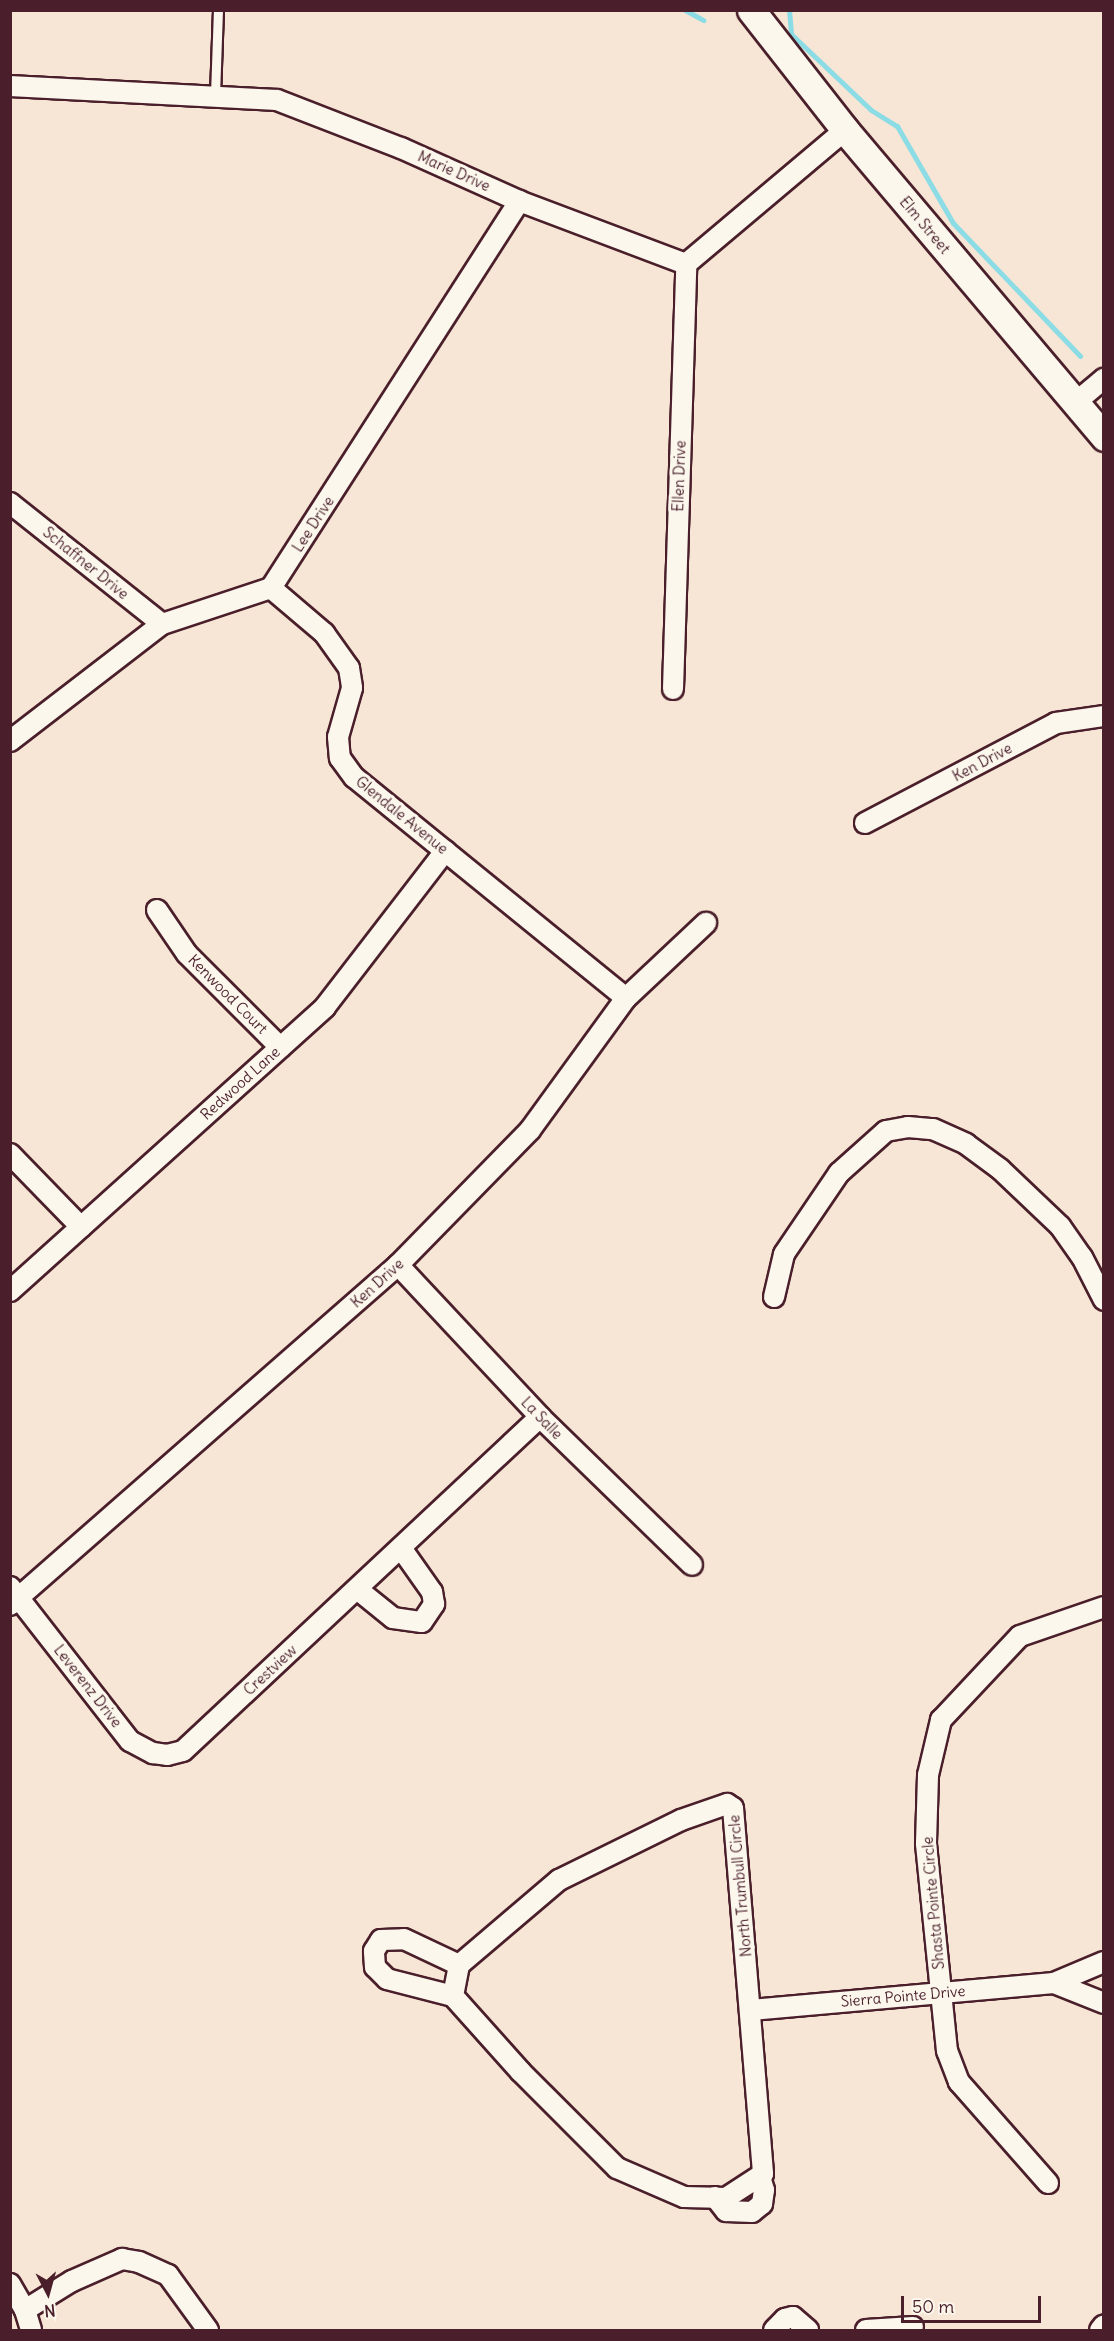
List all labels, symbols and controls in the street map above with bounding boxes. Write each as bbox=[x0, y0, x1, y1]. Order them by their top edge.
street label: Marie Drive bbox=[415, 147, 493, 195]
street label: Elm Street bbox=[896, 193, 954, 257]
street label: Ellen Drive bbox=[669, 440, 689, 512]
street label: Lee Drive bbox=[288, 493, 338, 555]
street label: Schaffner Drive bbox=[40, 523, 132, 603]
street label: Ken Drive bbox=[949, 739, 1015, 785]
street label: Glendale Avenue bbox=[352, 772, 452, 858]
street label: Kenwood Court bbox=[185, 951, 271, 1037]
street label: Redwood Lane bbox=[197, 1043, 283, 1123]
street label: Ken Drive bbox=[347, 1255, 407, 1311]
street label: La Salle bbox=[517, 1393, 567, 1443]
street label: Leverenz Drive bbox=[50, 1641, 126, 1731]
street label: Crestview bbox=[240, 1641, 300, 1699]
street label: North Trumbull Circle bbox=[725, 1814, 755, 1958]
street label: Shasta Pointe Circle bbox=[918, 1836, 948, 1970]
street label: Sierra Pointe Drive bbox=[840, 1982, 966, 2010]
north arrow bbox=[18, 2263, 78, 2323]
scale bar bbox=[904, 2284, 1044, 2322]
text: 50 m bbox=[912, 2295, 954, 2318]
text: N bbox=[43, 2300, 56, 2321]

